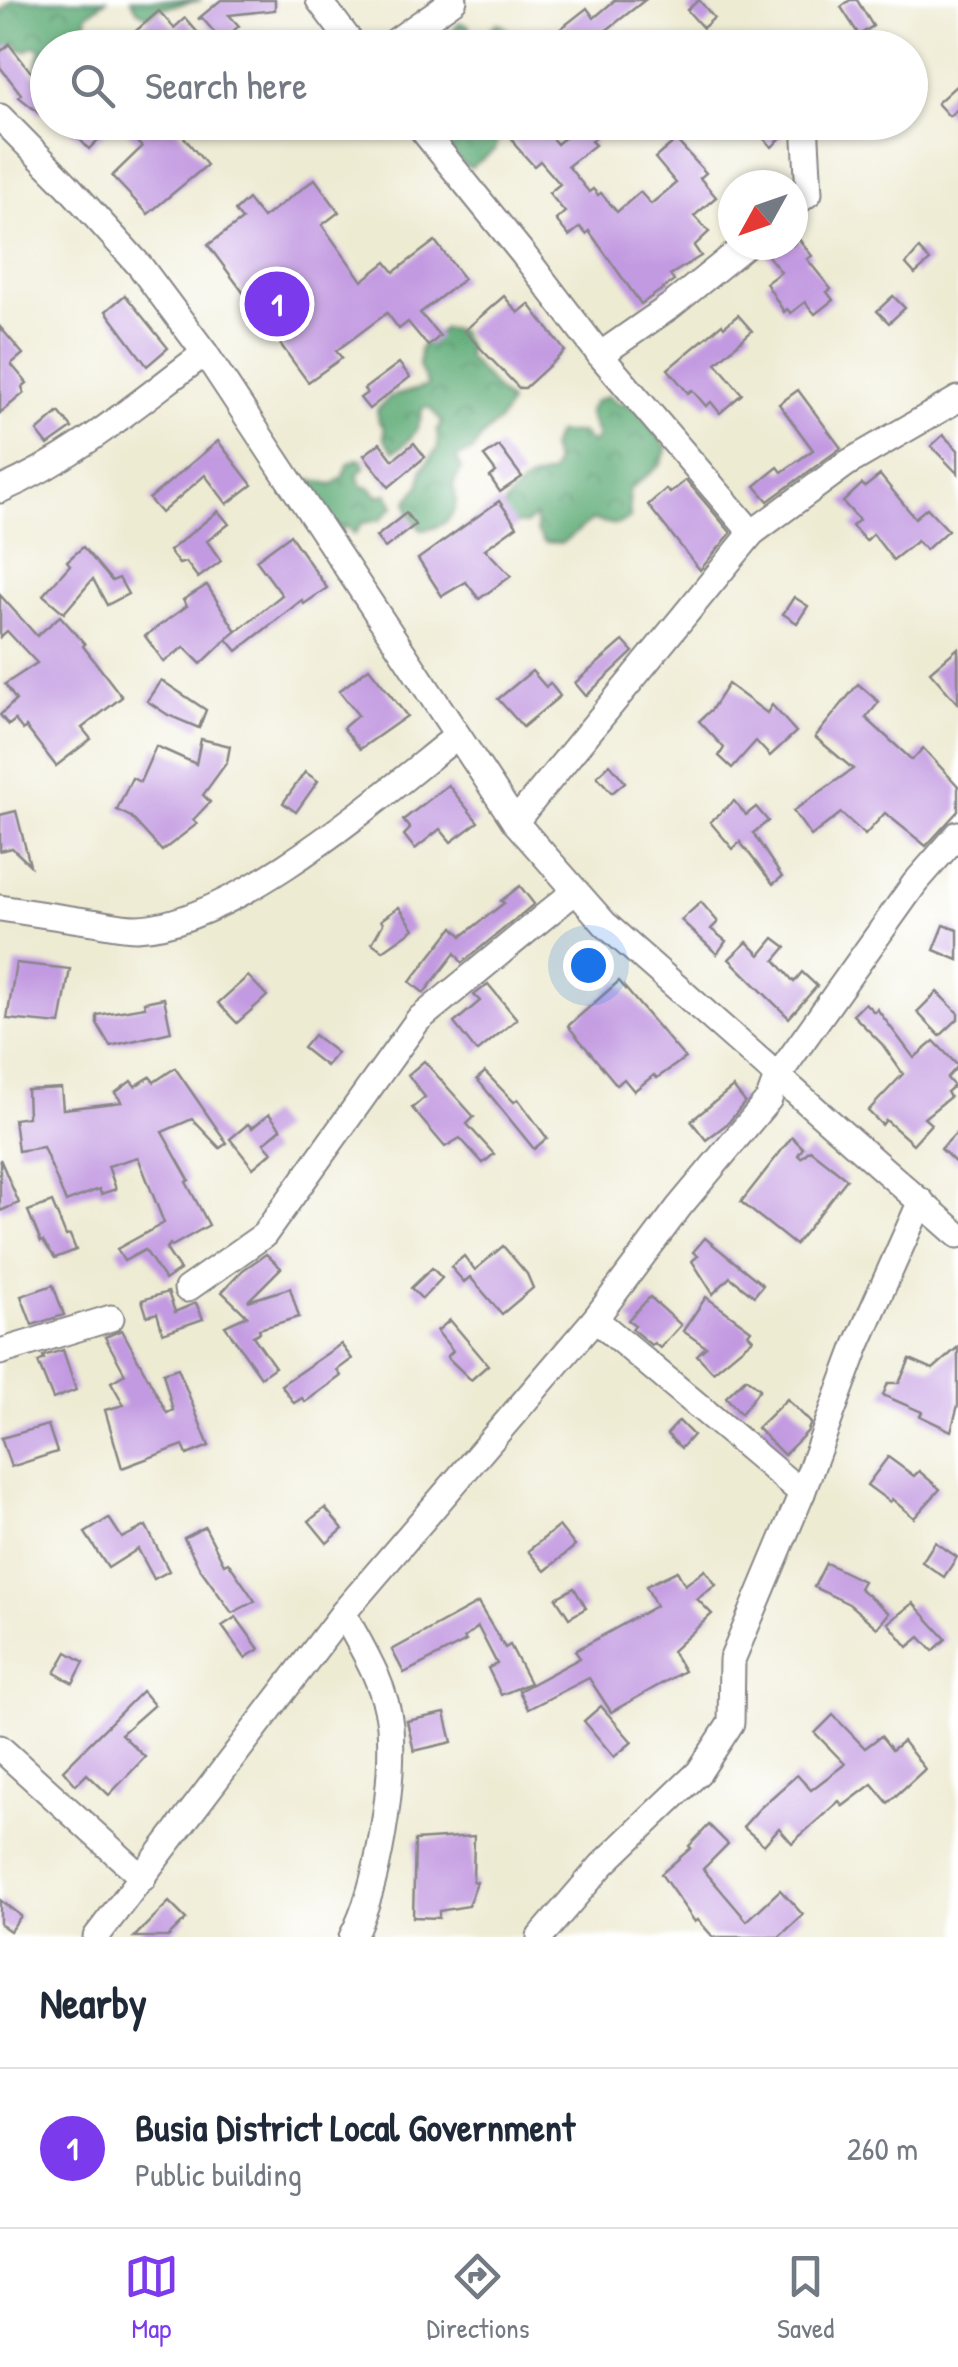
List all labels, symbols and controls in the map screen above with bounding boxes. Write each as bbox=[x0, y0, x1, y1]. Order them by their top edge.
search box bbox=[30, 30, 928, 140]
icon: search bbox=[65, 58, 120, 113]
text: Search here bbox=[145, 59, 307, 111]
north arrow bbox=[718, 170, 808, 260]
pin: 1 bbox=[244, 266, 310, 342]
your location bbox=[563, 940, 614, 991]
text: Nearby bbox=[40, 1974, 147, 2031]
text: Busia District Local Government bbox=[135, 2101, 575, 2153]
text: 1 bbox=[67, 2127, 78, 2170]
text: 260 m bbox=[847, 2127, 918, 2170]
text: Public building bbox=[135, 2153, 302, 2196]
tab: Map bbox=[124, 2249, 179, 2347]
tab: Directions bbox=[426, 2249, 529, 2347]
tab: Saved bbox=[777, 2249, 834, 2347]

